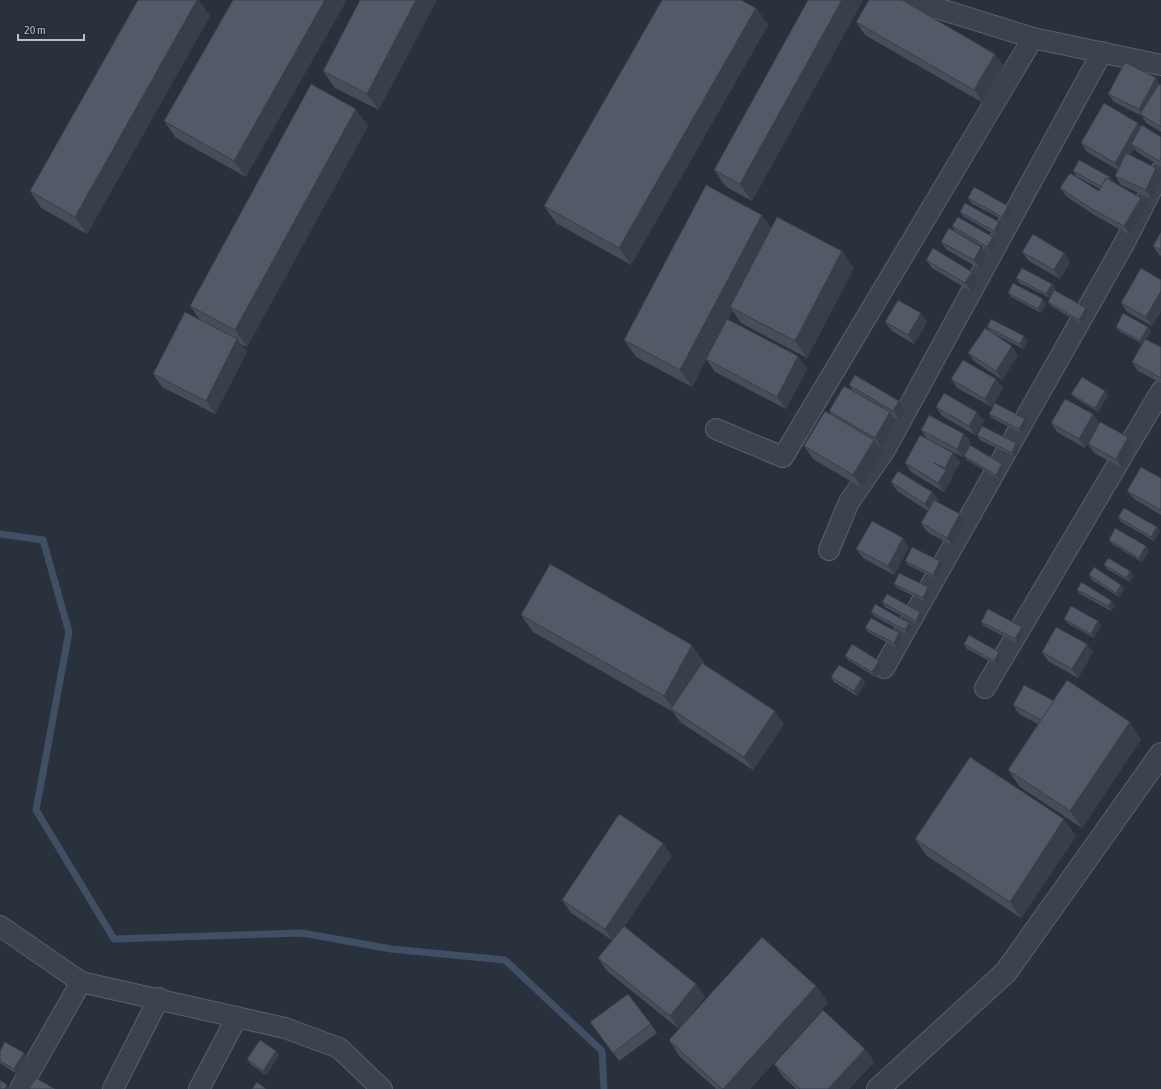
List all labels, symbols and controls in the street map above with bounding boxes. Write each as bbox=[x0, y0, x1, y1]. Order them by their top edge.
scale bar bbox=[18, 16, 84, 42]
text: 20 m bbox=[24, 23, 46, 37]

